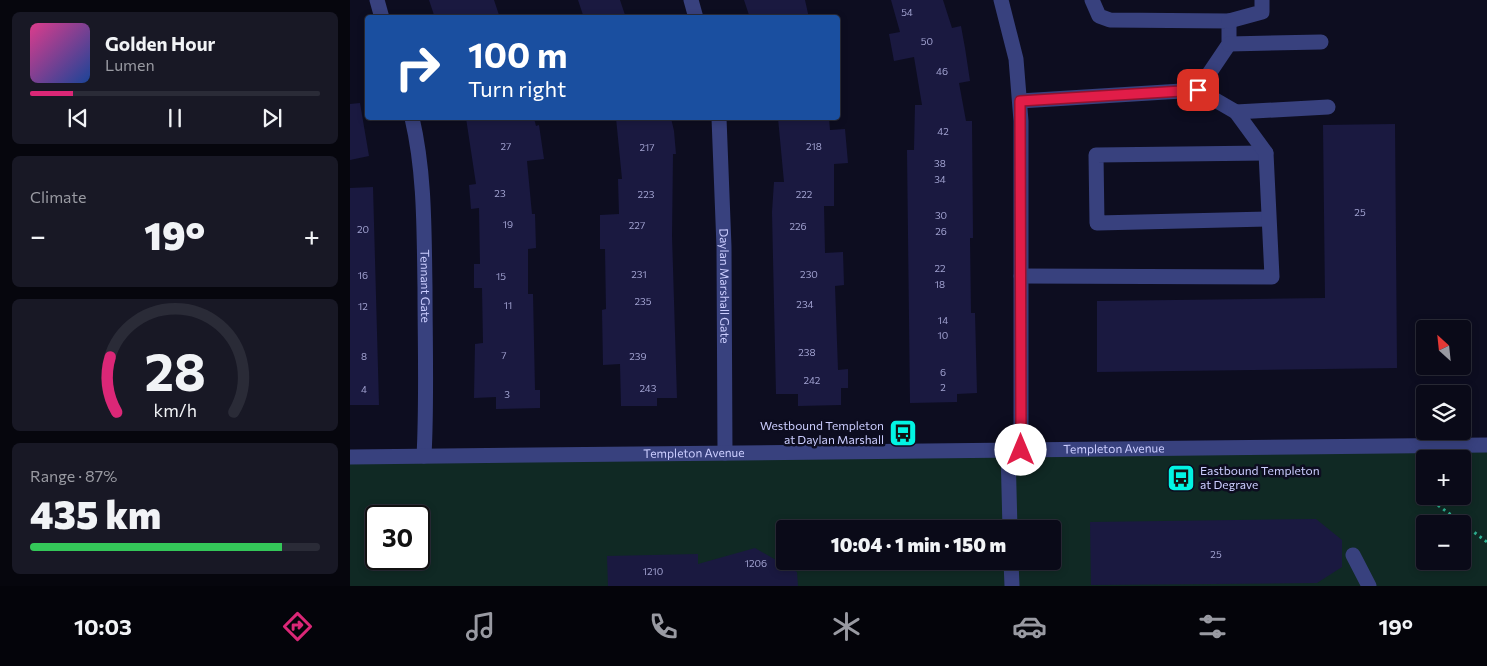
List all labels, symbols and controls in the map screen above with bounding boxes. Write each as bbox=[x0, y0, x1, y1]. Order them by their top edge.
house number: 54 bbox=[901, 6, 913, 18]
text: Golden Hour bbox=[105, 32, 215, 55]
text: 100 m bbox=[468, 32, 568, 75]
icon: right bbox=[385, 35, 450, 100]
house number: 50 bbox=[921, 35, 933, 47]
text: Lumen bbox=[105, 55, 155, 74]
house number: 46 bbox=[936, 65, 948, 77]
pin bbox=[1177, 69, 1219, 111]
text: Turn right bbox=[468, 75, 566, 102]
icon: arrive bbox=[1184, 76, 1212, 104]
icon: previous bbox=[64, 104, 92, 132]
icon: pause bbox=[161, 104, 189, 132]
icon: next bbox=[258, 104, 286, 132]
house number: 42 bbox=[937, 125, 949, 137]
house number: 27 bbox=[501, 140, 511, 152]
house number: 218 bbox=[806, 140, 822, 152]
house number: 217 bbox=[639, 141, 655, 153]
house number: 38 bbox=[934, 157, 946, 169]
house number: 34 bbox=[934, 173, 946, 185]
text: Climate bbox=[30, 187, 86, 206]
house number: 23 bbox=[494, 187, 506, 199]
house number: 223 bbox=[638, 188, 655, 200]
house number: 222 bbox=[796, 188, 813, 200]
house number: 25 bbox=[1354, 206, 1366, 218]
house number: 30 bbox=[935, 209, 947, 221]
text: 19° bbox=[144, 211, 205, 258]
text: − bbox=[30, 218, 46, 252]
text: + bbox=[304, 218, 320, 252]
house number: 19 bbox=[503, 218, 513, 230]
house number: 227 bbox=[629, 219, 645, 231]
house number: 226 bbox=[789, 220, 807, 232]
house number: 20 bbox=[357, 223, 369, 235]
house number: 26 bbox=[935, 225, 947, 237]
street label: Daylan Marshall Gate bbox=[717, 228, 732, 344]
street label: Tennant Gate bbox=[418, 249, 433, 323]
house number: 22 bbox=[934, 262, 946, 274]
house number: 231 bbox=[631, 268, 647, 280]
house number: 230 bbox=[800, 268, 818, 280]
house number: 16 bbox=[358, 269, 368, 281]
house number: 15 bbox=[496, 270, 506, 282]
house number: 18 bbox=[935, 278, 945, 290]
house number: 235 bbox=[635, 295, 652, 307]
house number: 234 bbox=[796, 298, 814, 310]
house number: 11 bbox=[504, 299, 512, 311]
house number: 12 bbox=[358, 300, 368, 312]
house number: 14 bbox=[938, 314, 948, 326]
north arrow bbox=[1416, 320, 1471, 375]
map controls bbox=[1416, 320, 1471, 570]
house number: 10 bbox=[938, 329, 948, 341]
text: 28 bbox=[144, 338, 206, 402]
house number: 238 bbox=[798, 346, 816, 358]
house number: 7 bbox=[501, 349, 507, 361]
house number: 8 bbox=[361, 350, 367, 362]
house number: 239 bbox=[629, 350, 647, 362]
house number: 6 bbox=[940, 366, 946, 378]
house number: 242 bbox=[804, 374, 821, 386]
house number: 2 bbox=[940, 381, 946, 393]
house number: 243 bbox=[639, 382, 657, 394]
house number: 4 bbox=[361, 383, 367, 395]
button: layers bbox=[1416, 385, 1471, 440]
house number: 3 bbox=[504, 388, 510, 400]
text: km/h bbox=[153, 399, 197, 421]
place label: Westbound Templeton at Daylan Marshall bbox=[760, 418, 884, 446]
bus stop icon: Westbound Templeton at Daylan Marshall bbox=[888, 418, 918, 448]
position arrow bbox=[994, 423, 1046, 475]
street label: Templeton Avenue bbox=[1063, 440, 1165, 455]
street label: Templeton Avenue bbox=[643, 445, 745, 460]
button: + bbox=[1416, 450, 1471, 505]
bus stop icon: Eastbound Templeton at Degrave bbox=[1166, 463, 1196, 493]
place label: Eastbound Templeton at Degrave bbox=[1200, 463, 1320, 491]
text: Range · 87% bbox=[30, 466, 117, 485]
text: 435 km bbox=[30, 490, 161, 537]
speed limit sign: 30 bbox=[365, 505, 430, 570]
button: − bbox=[1416, 515, 1471, 570]
text: 10:04 · 1 min · 150 m bbox=[831, 533, 1006, 556]
house number: 25 bbox=[1210, 548, 1222, 560]
house number: 1206 bbox=[745, 557, 767, 569]
house number: 1210 bbox=[643, 565, 663, 577]
icon: directions bbox=[280, 609, 315, 644]
icon: music bbox=[463, 609, 498, 644]
icon: phone bbox=[646, 609, 681, 644]
icon: climate bbox=[829, 609, 864, 644]
icon: car bbox=[1012, 609, 1047, 644]
icon: filters bbox=[1195, 609, 1230, 644]
text: 10:03 bbox=[74, 613, 132, 640]
text: 19° bbox=[1378, 613, 1413, 640]

